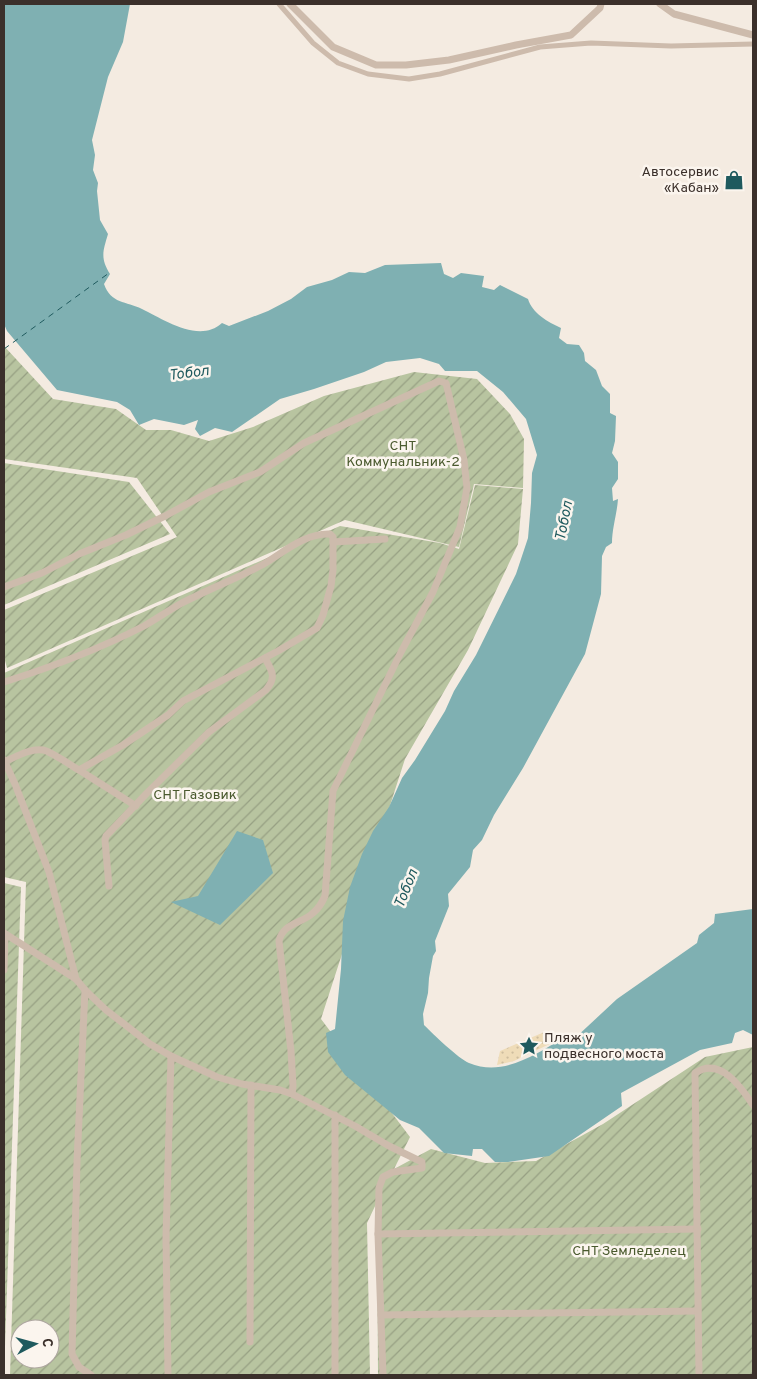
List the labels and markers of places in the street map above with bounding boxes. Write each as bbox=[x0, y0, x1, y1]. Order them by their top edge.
place label: Автосервис «Кабан» bbox=[642, 164, 719, 197]
shop icon: Автосервис «Кабан» bbox=[723, 169, 745, 191]
place label: Пляж у подвесного моста bbox=[544, 1030, 664, 1063]
place icon: Пляж у подвесного моста bbox=[518, 1035, 540, 1057]

